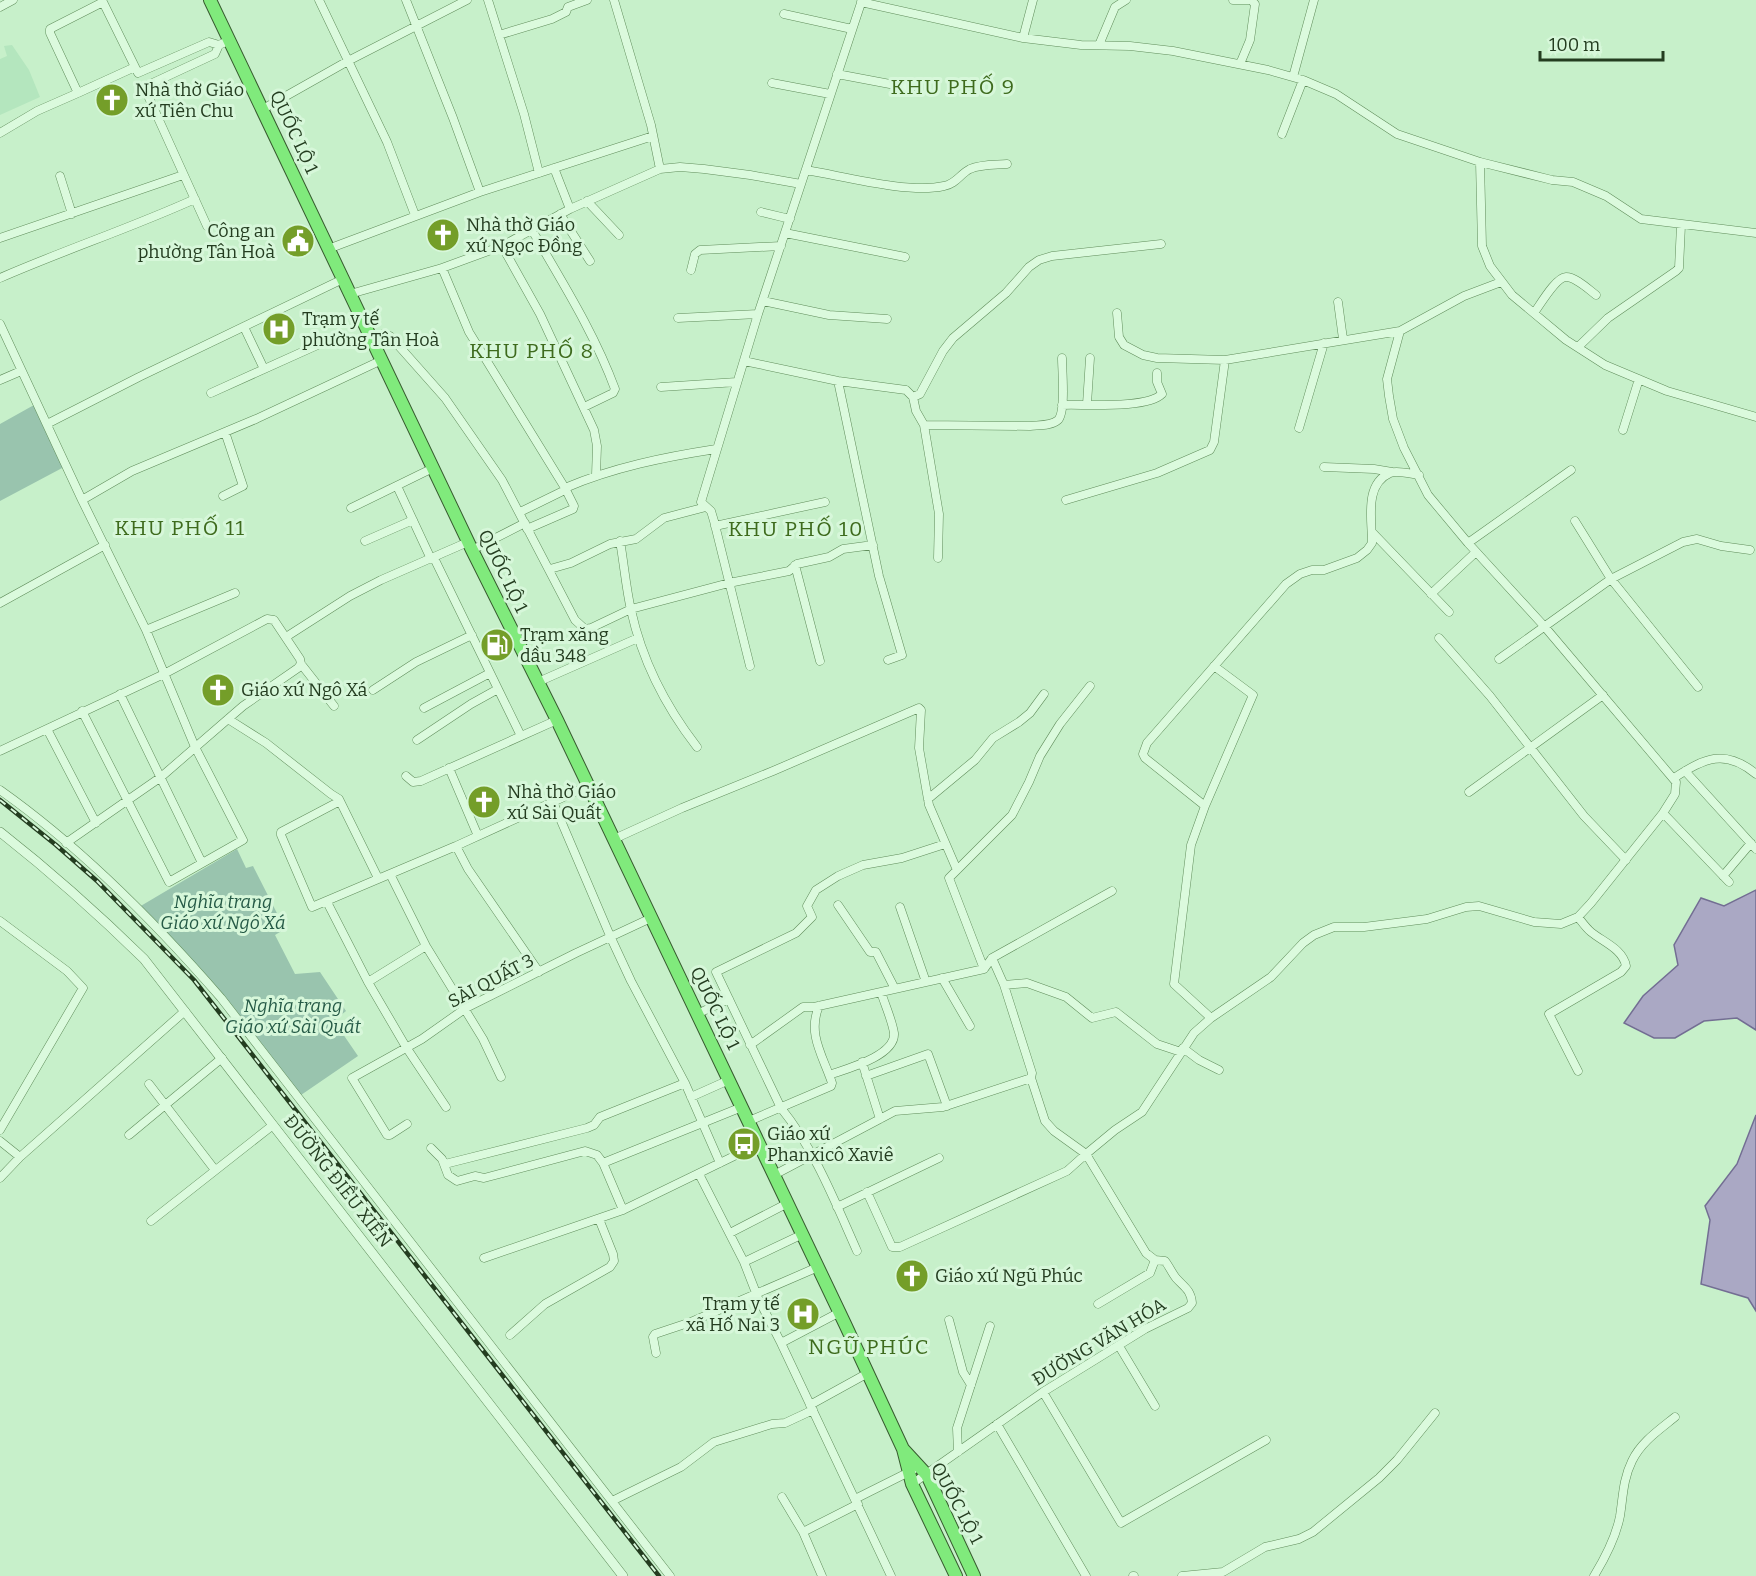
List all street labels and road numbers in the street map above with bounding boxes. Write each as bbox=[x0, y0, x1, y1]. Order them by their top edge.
street label: QUỐC LỘ 1 bbox=[265, 86, 325, 178]
street label: QUỐC LỘ 1 bbox=[474, 525, 535, 617]
street label: SÀI QUẤT 3 bbox=[443, 947, 538, 1013]
street label: QUỐC LỘ 1 bbox=[686, 962, 747, 1054]
street label: ĐƯỜNG ĐIỀU XIỂN bbox=[279, 1109, 398, 1252]
street label: ĐƯỜNG VĂN HÓA bbox=[1028, 1293, 1170, 1391]
street label: QUỐC LỘ 1 bbox=[926, 1457, 990, 1548]

